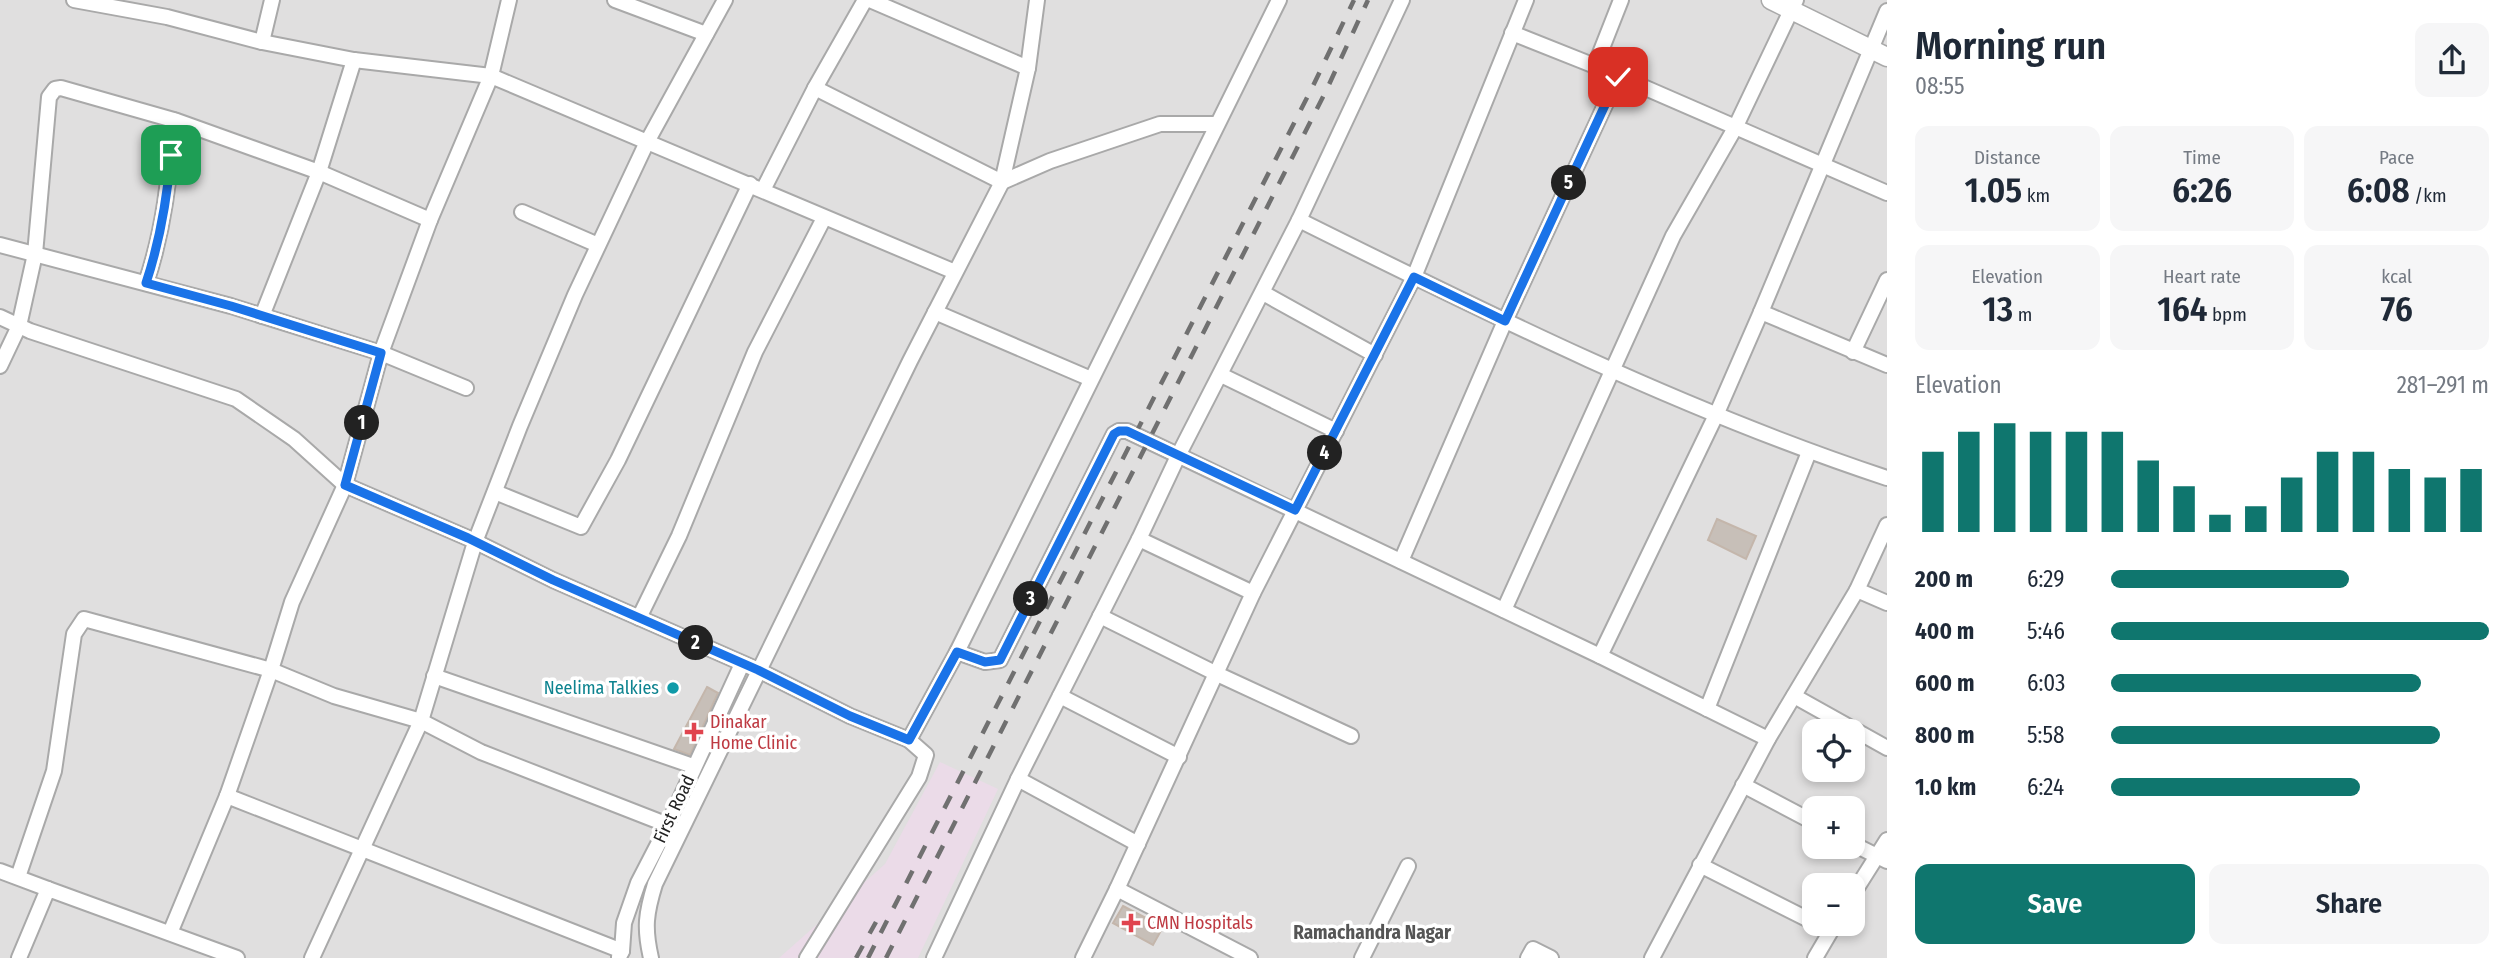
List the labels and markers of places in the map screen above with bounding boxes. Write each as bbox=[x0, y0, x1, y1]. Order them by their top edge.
pin bbox=[1588, 47, 1648, 107]
pin bbox=[141, 125, 201, 185]
pin: 5 bbox=[1552, 166, 1586, 200]
pin: 1 bbox=[344, 406, 380, 440]
pin: 4 bbox=[1308, 435, 1342, 470]
pin: 3 bbox=[1014, 582, 1048, 616]
pin: 2 bbox=[678, 626, 714, 660]
place label: Neelima Talkies bbox=[544, 677, 659, 699]
marker: Neelima Talkies bbox=[665, 680, 681, 696]
place label: Dinakar Home Clinic bbox=[710, 711, 798, 754]
marker: Dinakar Home Clinic bbox=[684, 722, 704, 742]
place label: CMN Hospitals bbox=[1147, 912, 1253, 934]
marker: CMN Hospitals bbox=[1121, 913, 1141, 933]

